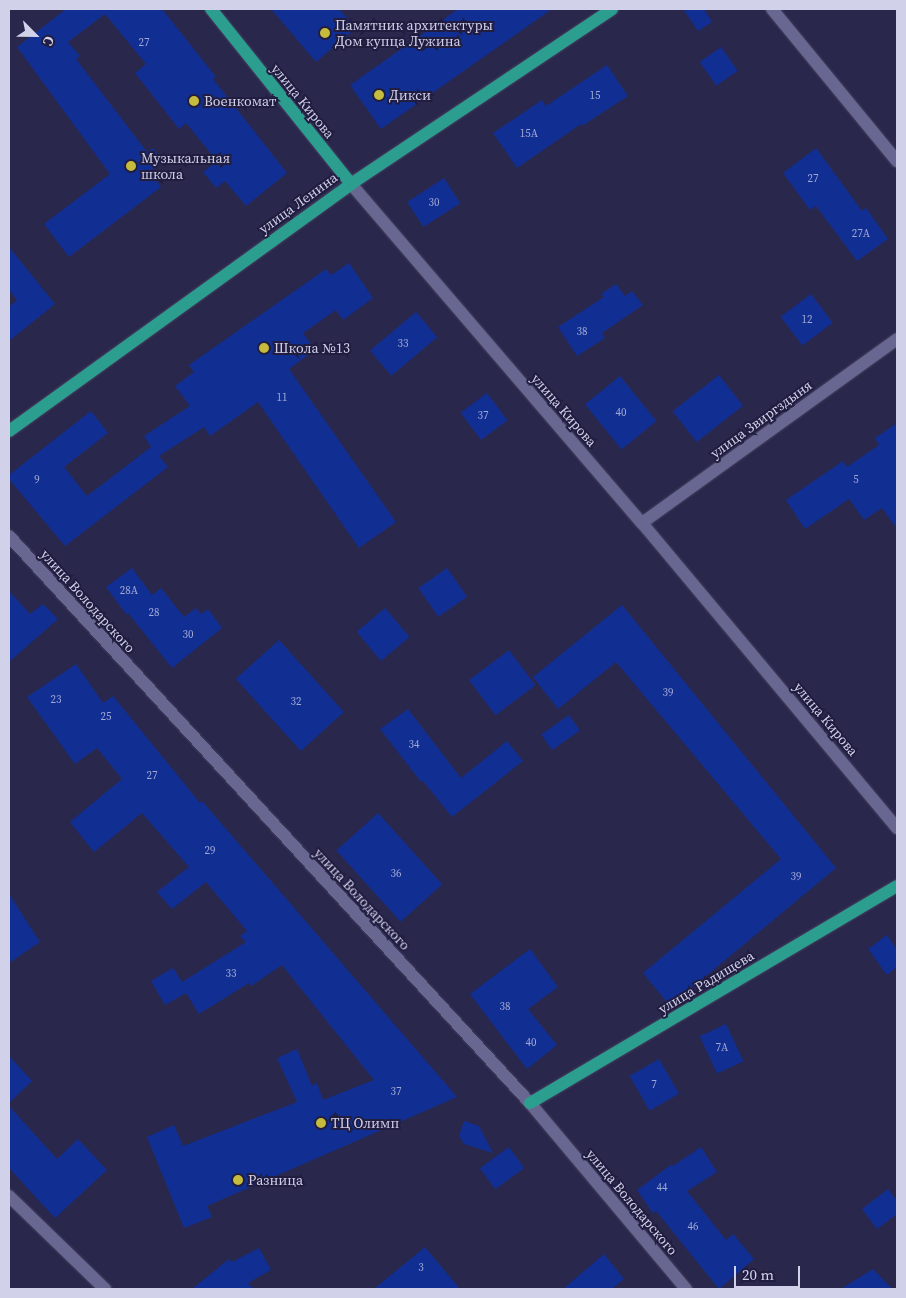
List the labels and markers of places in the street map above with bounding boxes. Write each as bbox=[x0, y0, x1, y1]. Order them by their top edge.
place label: Памятник архитектуры Дом купца Лужина bbox=[335, 17, 493, 49]
marker: Памятник архитектуры Дом купца Лужина bbox=[319, 27, 331, 39]
place label: Дикси bbox=[389, 87, 431, 103]
marker: Дикси bbox=[373, 89, 385, 101]
place label: Военкомат bbox=[204, 93, 276, 109]
marker: Военкомат bbox=[188, 95, 200, 107]
place label: Музыкальная школа bbox=[141, 150, 230, 182]
marker: Музыкальная школа bbox=[125, 160, 137, 172]
place label: Школа №13 bbox=[274, 340, 350, 356]
marker: Школа №13 bbox=[258, 342, 270, 354]
place label: ТЦ Олимп bbox=[331, 1115, 399, 1131]
marker: ТЦ Олимп bbox=[315, 1117, 327, 1129]
place label: Разница bbox=[248, 1172, 303, 1188]
marker: Разница bbox=[232, 1174, 244, 1186]

